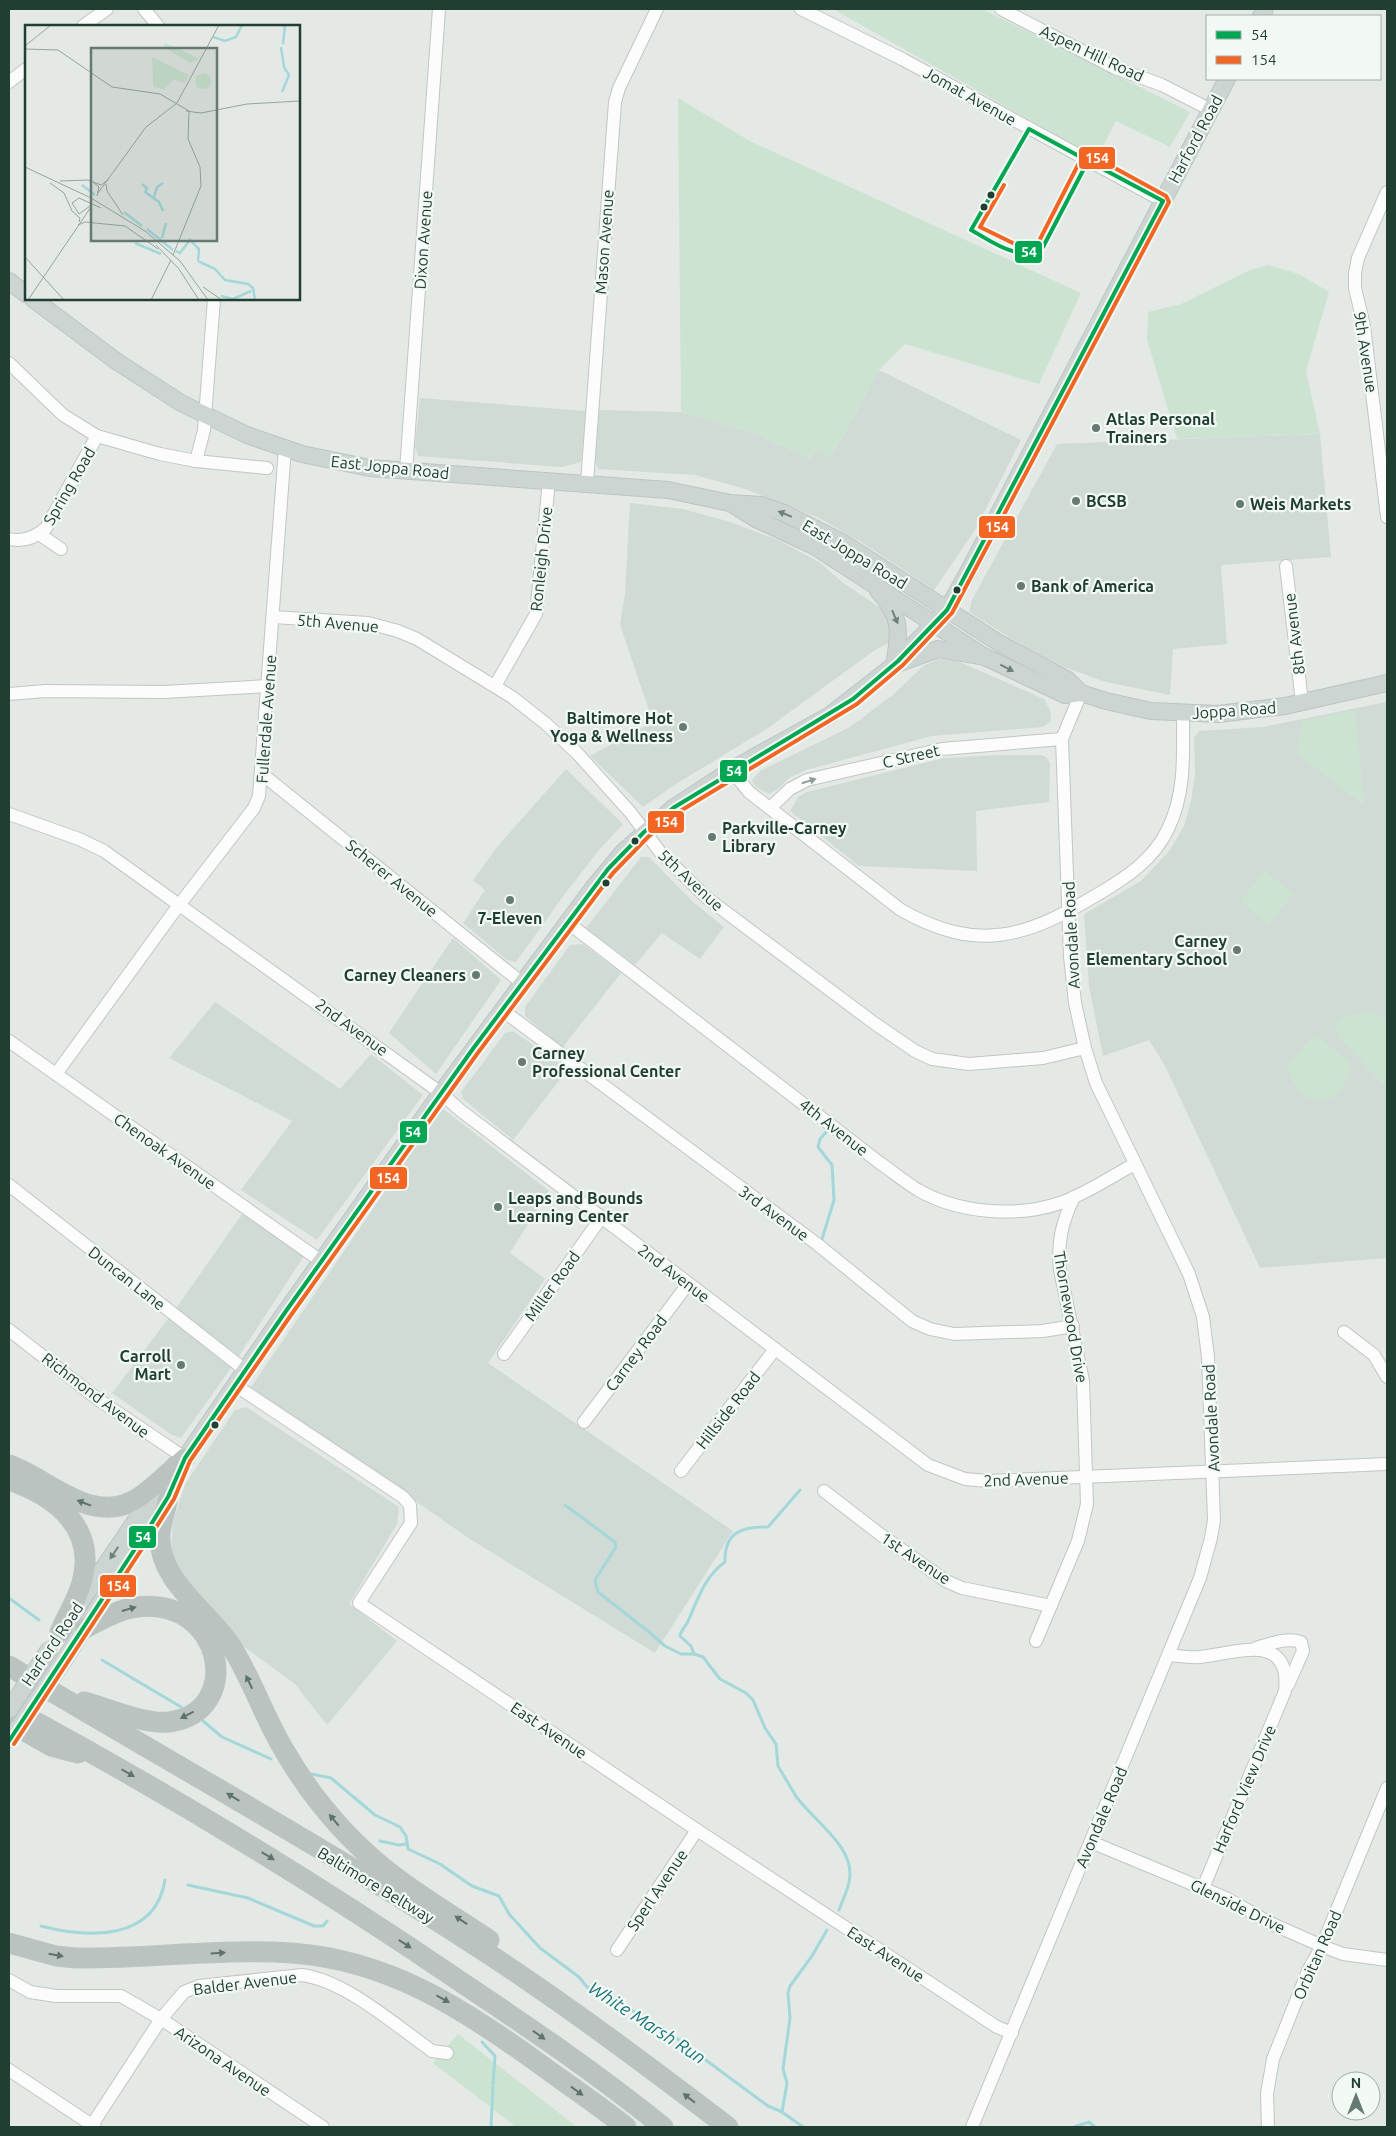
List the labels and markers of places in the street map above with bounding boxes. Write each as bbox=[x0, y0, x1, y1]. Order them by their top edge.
unlabelled marker bbox=[986, 190, 996, 200]
unlabelled marker bbox=[979, 202, 989, 212]
place label: Atlas Personal Trainers bbox=[1106, 410, 1215, 446]
marker: Atlas Personal Trainers bbox=[1090, 422, 1102, 434]
place label: BCSB bbox=[1086, 492, 1127, 510]
marker: BCSB bbox=[1070, 495, 1082, 507]
place label: Weis Markets bbox=[1250, 495, 1351, 513]
marker: Weis Markets bbox=[1234, 498, 1246, 510]
place label: Bank of America bbox=[1031, 577, 1154, 595]
marker: Bank of America bbox=[1015, 580, 1027, 592]
unlabelled marker bbox=[952, 585, 962, 595]
place label: Baltimore Hot Yoga & Wellness bbox=[550, 709, 673, 745]
marker: Baltimore Hot Yoga & Wellness bbox=[677, 721, 689, 733]
place label: Parkville-Carney Library bbox=[722, 819, 847, 855]
marker: Parkville-Carney Library bbox=[706, 831, 718, 843]
unlabelled marker bbox=[630, 836, 640, 846]
unlabelled marker bbox=[601, 878, 611, 888]
marker: 7-Eleven bbox=[504, 894, 516, 906]
place label: 7-Eleven bbox=[478, 909, 542, 927]
place label: Carney Elementary School bbox=[1086, 932, 1228, 968]
marker: Carney Elementary School bbox=[1231, 944, 1243, 956]
place label: Carney Cleaners bbox=[344, 966, 466, 984]
marker: Carney Cleaners bbox=[470, 969, 482, 981]
place label: Carney Professional Center bbox=[532, 1044, 681, 1080]
marker: Carney Professional Center bbox=[516, 1056, 528, 1068]
place label: Leaps and Bounds Learning Center bbox=[508, 1189, 643, 1225]
marker: Leaps and Bounds Learning Center bbox=[492, 1201, 504, 1213]
place label: Carroll Mart bbox=[120, 1347, 171, 1383]
marker: Carroll Mart bbox=[175, 1359, 187, 1371]
unlabelled marker bbox=[210, 1420, 220, 1430]

